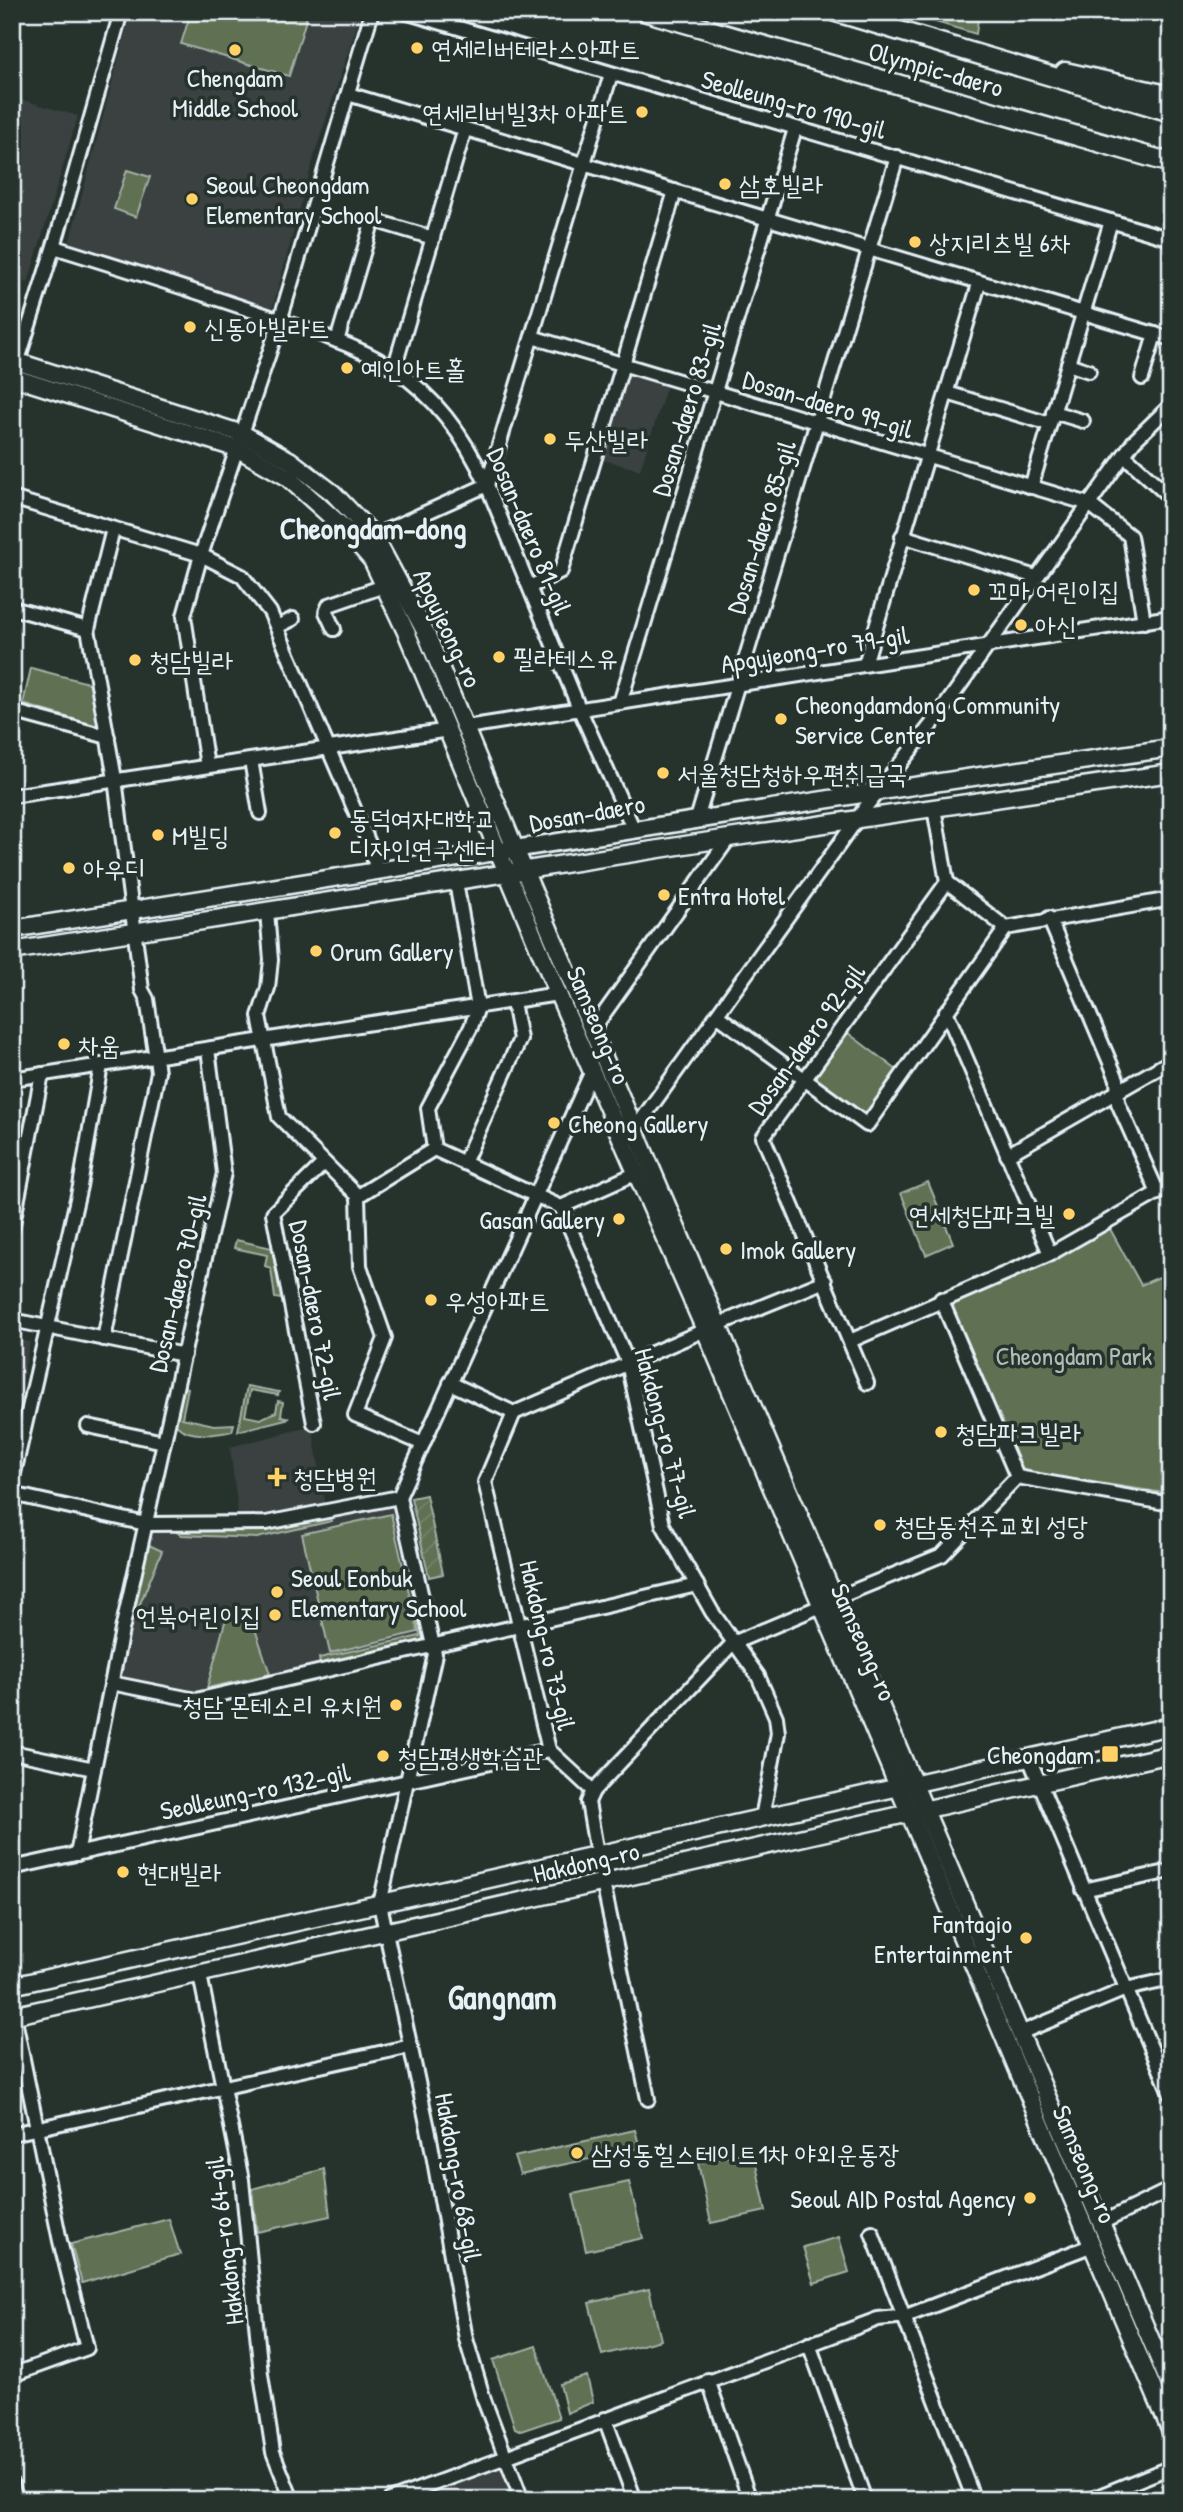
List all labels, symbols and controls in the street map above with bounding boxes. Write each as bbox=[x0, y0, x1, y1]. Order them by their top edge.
place label: 연세리버테라스아파트 bbox=[431, 31, 640, 66]
street label: Olympic-daero bbox=[864, 33, 1008, 105]
marker: 연세리버테라스아파트 bbox=[409, 40, 425, 56]
marker: Chengdam Middle School bbox=[227, 42, 243, 58]
place label: Chengdam Middle School bbox=[172, 60, 298, 125]
street label: Seolleung-ro 190-gil bbox=[698, 61, 890, 147]
place label: 연세리버빌3차 아파트 bbox=[422, 95, 628, 130]
marker: 연세리버빌3차 아파트 bbox=[634, 104, 650, 120]
place label: Seoul Cheongdam Elementary School bbox=[206, 167, 382, 232]
place label: 삼호빌라 bbox=[739, 167, 823, 202]
marker: 삼호빌라 bbox=[717, 176, 733, 192]
marker: Seoul Cheongdam Elementary School bbox=[184, 191, 200, 207]
place label: 상지리츠빌 6차 bbox=[929, 225, 1071, 260]
marker: 상지리츠빌 6차 bbox=[907, 234, 923, 250]
place label: 신동아빌라트 bbox=[204, 310, 330, 345]
street label: Dosan-daero 83-gil bbox=[643, 318, 729, 500]
marker: 신동아빌라트 bbox=[182, 319, 198, 335]
place label: 예인아트홀 bbox=[361, 351, 466, 386]
marker: 예인아트홀 bbox=[339, 360, 355, 376]
street label: Dosan-daero 99-gil bbox=[739, 361, 918, 447]
place label: 두산빌라 bbox=[564, 422, 648, 457]
marker: 두산빌라 bbox=[542, 431, 558, 447]
street label: Dosan-daero 85-gil bbox=[718, 436, 804, 618]
street label: Dosan-daero 81-gil bbox=[479, 442, 581, 620]
district label: Cheongdam-dong bbox=[280, 508, 466, 549]
street label: Apgujeong-ro bbox=[405, 563, 491, 693]
place label: 꼬마 어린이집 bbox=[988, 573, 1120, 608]
marker: 꼬마 어린이집 bbox=[966, 582, 982, 598]
place label: 아신 bbox=[1035, 608, 1077, 643]
street label: Apgujeong-ro 79-gil bbox=[718, 617, 912, 681]
marker: 아신 bbox=[1013, 617, 1029, 633]
place label: 필라테스유 bbox=[513, 640, 618, 675]
place label: 청담빌라 bbox=[149, 643, 233, 678]
marker: 필라테스유 bbox=[491, 649, 507, 665]
marker: 청담빌라 bbox=[127, 652, 143, 668]
place label: Cheongdamdong Community Service Center bbox=[795, 687, 1060, 752]
marker: Cheongdamdong Community Service Center bbox=[773, 711, 789, 727]
place label: 서울청담청하우편취급국 bbox=[677, 756, 907, 791]
marker: 서울청담청하우편취급국 bbox=[655, 765, 671, 781]
street label: Dosan-daero bbox=[527, 786, 647, 840]
place label: 동덕여자대학교 디자인연구센터 bbox=[349, 801, 495, 866]
place label: M빌딩 bbox=[172, 818, 229, 853]
marker: 동덕여자대학교 디자인연구센터 bbox=[327, 825, 343, 841]
marker: M빌딩 bbox=[150, 827, 166, 843]
place label: 아우디 bbox=[83, 851, 146, 886]
marker: 아우디 bbox=[61, 860, 77, 876]
place label: Entra Hotel bbox=[678, 878, 785, 913]
marker: Entra Hotel bbox=[656, 887, 672, 903]
place label: Orum Gallery bbox=[330, 934, 454, 969]
marker: Orum Gallery bbox=[308, 943, 324, 959]
street label: Dosan-daero 92-gil bbox=[739, 956, 873, 1122]
street label: Samseong-ro bbox=[558, 961, 640, 1089]
place label: 차움 bbox=[78, 1027, 120, 1062]
marker: 차움 bbox=[56, 1036, 72, 1052]
place label: Cheong Gallery bbox=[568, 1106, 709, 1141]
marker: Cheong Gallery bbox=[546, 1115, 562, 1131]
street label: Dosan-daero 70-gil bbox=[140, 1190, 215, 1375]
place label: 연세청담파크빌 bbox=[909, 1197, 1055, 1232]
place label: Gasan Gallery bbox=[479, 1202, 605, 1237]
marker: 연세청담파크빌 bbox=[1061, 1206, 1077, 1222]
marker: Gasan Gallery bbox=[611, 1211, 627, 1227]
street label: Dosan-daero 72-gil bbox=[281, 1217, 351, 1403]
place label: Imok Gallery bbox=[740, 1232, 856, 1267]
marker: Imok Gallery bbox=[718, 1241, 734, 1257]
place label: 우성아파트 bbox=[445, 1283, 550, 1318]
marker: 우성아파트 bbox=[423, 1292, 439, 1308]
park label: Cheongdam Park bbox=[996, 1338, 1153, 1373]
street label: Hakdong-ro 77-gil bbox=[626, 1344, 706, 1522]
place label: 청담파크빌라 bbox=[955, 1415, 1081, 1450]
marker: 청담파크빌라 bbox=[933, 1424, 949, 1440]
place label: 청담병원 bbox=[293, 1460, 377, 1495]
marker: 청담병원 bbox=[267, 1467, 287, 1487]
place label: 청담동천주교회 성당 bbox=[894, 1508, 1088, 1543]
marker: 청담동천주교회 성당 bbox=[872, 1517, 888, 1533]
street label: Hakdong-ro 73-gil bbox=[511, 1557, 585, 1733]
place label: Seoul Eonbuk Elementary School bbox=[291, 1560, 467, 1625]
street label: Samseong-ro bbox=[823, 1578, 905, 1706]
marker: Seoul Eonbuk Elementary School bbox=[269, 1584, 285, 1600]
place label: 언북어린이집 bbox=[135, 1598, 261, 1633]
marker: 언북어린이집 bbox=[267, 1607, 283, 1623]
place label: 청담 몬테소리 유치원 bbox=[182, 1688, 382, 1723]
marker: 청담 몬테소리 유치원 bbox=[388, 1697, 404, 1713]
place label: Cheongdam bbox=[987, 1737, 1094, 1772]
place label: 청담평생학습관 bbox=[397, 1739, 544, 1774]
marker: Cheongdam bbox=[1100, 1744, 1120, 1764]
marker: 청담평생학습관 bbox=[375, 1748, 391, 1764]
street label: Seolleung-ro 132-gil bbox=[157, 1754, 353, 1828]
street label: Hakdong-ro bbox=[529, 1833, 643, 1891]
place label: 현대빌라 bbox=[137, 1855, 221, 1890]
marker: 현대빌라 bbox=[115, 1864, 131, 1880]
place label: Fantagio Entertainment bbox=[874, 1906, 1013, 1971]
marker: Fantagio Entertainment bbox=[1018, 1930, 1034, 1946]
district label: Gangnam bbox=[448, 1975, 556, 2021]
street label: Hakdong-ro 68-gil bbox=[427, 2090, 491, 2264]
street label: Samseong-ro bbox=[1044, 2100, 1126, 2228]
place label: 삼성동힐스테이트1차 야외운동장 bbox=[591, 2136, 899, 2171]
marker: 삼성동힐스테이트1차 야외운동장 bbox=[569, 2145, 585, 2161]
street label: Hakdong-ro 64-gil bbox=[196, 2155, 252, 2327]
place label: Seoul AID Postal Agency bbox=[790, 2181, 1016, 2216]
marker: Seoul AID Postal Agency bbox=[1022, 2190, 1038, 2206]

